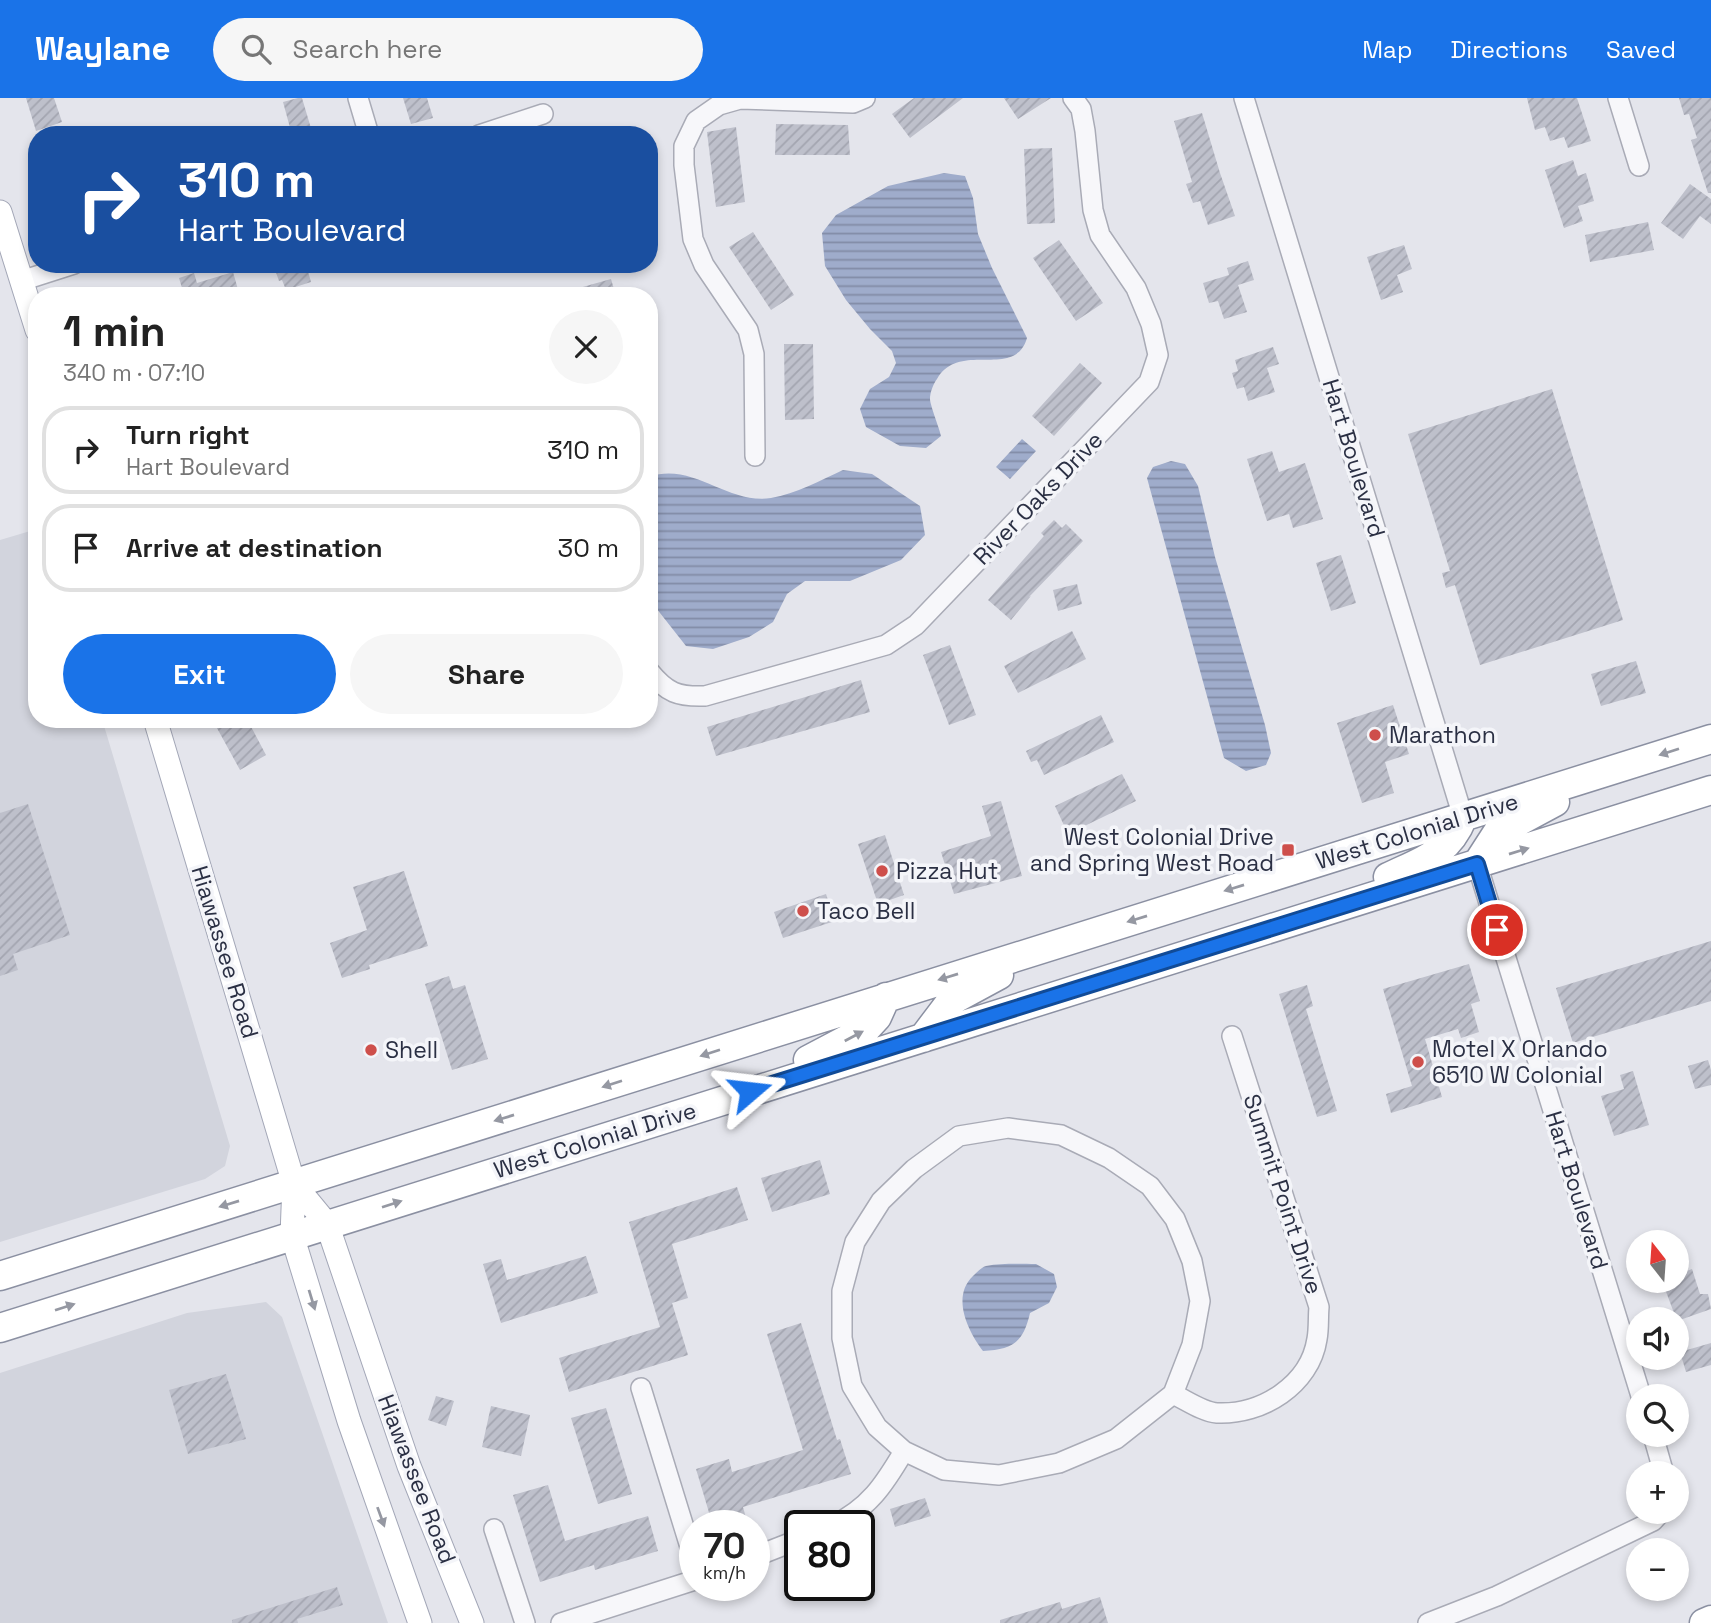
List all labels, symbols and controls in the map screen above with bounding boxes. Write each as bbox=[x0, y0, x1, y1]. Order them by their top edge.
search box bbox=[213, 18, 703, 81]
text: Waylane bbox=[35, 28, 171, 70]
icon: search bbox=[237, 30, 275, 68]
text: Search here bbox=[293, 32, 442, 66]
text: Map bbox=[1362, 34, 1412, 65]
text: Directions bbox=[1450, 34, 1568, 65]
text: Saved bbox=[1606, 34, 1676, 65]
text: 310 m bbox=[178, 149, 315, 211]
icon: right bbox=[63, 154, 154, 245]
text: Hart Boulevard bbox=[178, 210, 406, 250]
text: 1 min bbox=[63, 305, 166, 358]
button: close bbox=[549, 310, 623, 384]
text: 340 m · 07:10 bbox=[63, 358, 205, 388]
street label: Hart Boulevard bbox=[1316, 375, 1392, 541]
text: Turn right bbox=[126, 418, 250, 452]
street label: River Oaks Drive bbox=[967, 425, 1109, 571]
icon: right bbox=[67, 431, 105, 469]
text: 310 m bbox=[547, 433, 619, 467]
text: Hart Boulevard bbox=[126, 452, 290, 482]
icon: arrive bbox=[67, 529, 105, 567]
text: Arrive at destination bbox=[126, 531, 383, 565]
text: 30 m bbox=[558, 531, 619, 565]
button: Exit bbox=[63, 634, 336, 714]
button: Share bbox=[350, 634, 623, 714]
place label: Marathon bbox=[1389, 720, 1496, 750]
marker: Marathon bbox=[1367, 727, 1383, 743]
one-way arrow bbox=[1658, 747, 1679, 758]
street label: West Colonial Drive bbox=[1312, 786, 1522, 876]
place label: West Colonial Drive and Spring West Road bbox=[1030, 822, 1274, 878]
marker: West Colonial Drive and Spring West Road bbox=[1280, 842, 1296, 858]
one-way arrow bbox=[1508, 845, 1529, 855]
place label: Pizza Hut bbox=[896, 856, 998, 886]
street label: Hiawassee Road bbox=[184, 862, 266, 1042]
marker: Pizza Hut bbox=[874, 863, 890, 879]
one-way arrow bbox=[1223, 884, 1244, 894]
place label: Taco Bell bbox=[817, 896, 915, 926]
pin bbox=[1467, 900, 1527, 960]
marker: Taco Bell bbox=[795, 903, 811, 919]
icon: arrive bbox=[1478, 911, 1516, 949]
one-way arrow bbox=[1126, 914, 1147, 924]
one-way arrow bbox=[937, 973, 958, 983]
one-way arrow bbox=[844, 1030, 864, 1042]
place label: Motel X Orlando 6510 W Colonial bbox=[1432, 1034, 1608, 1090]
place label: Shell bbox=[385, 1035, 438, 1065]
marker: Shell bbox=[363, 1042, 379, 1058]
one-way arrow bbox=[700, 1048, 721, 1058]
position arrow bbox=[713, 1054, 787, 1128]
marker: Motel X Orlando 6510 W Colonial bbox=[1410, 1054, 1426, 1070]
one-way arrow bbox=[601, 1079, 622, 1089]
street label: Summit Point Drive bbox=[1237, 1090, 1329, 1298]
street label: West Colonial Drive bbox=[490, 1095, 700, 1185]
street label: Hart Boulevard bbox=[1539, 1107, 1615, 1273]
one-way arrow bbox=[493, 1113, 514, 1123]
one-way arrow bbox=[382, 1198, 403, 1209]
one-way arrow bbox=[218, 1200, 239, 1210]
north arrow bbox=[1626, 1230, 1689, 1293]
map controls bbox=[1626, 1230, 1689, 1601]
one-way arrow bbox=[307, 1290, 317, 1311]
one-way arrow bbox=[55, 1301, 76, 1312]
button: sound bbox=[1626, 1307, 1689, 1370]
button: search bbox=[1626, 1384, 1689, 1447]
street label: Hiawassee Road bbox=[371, 1390, 463, 1568]
button: + bbox=[1626, 1461, 1689, 1524]
one-way arrow bbox=[376, 1506, 387, 1527]
speed limit sign: 80 bbox=[784, 1510, 875, 1601]
text: 70 bbox=[704, 1524, 745, 1568]
button: − bbox=[1626, 1538, 1689, 1601]
text: km/h bbox=[703, 1561, 746, 1584]

